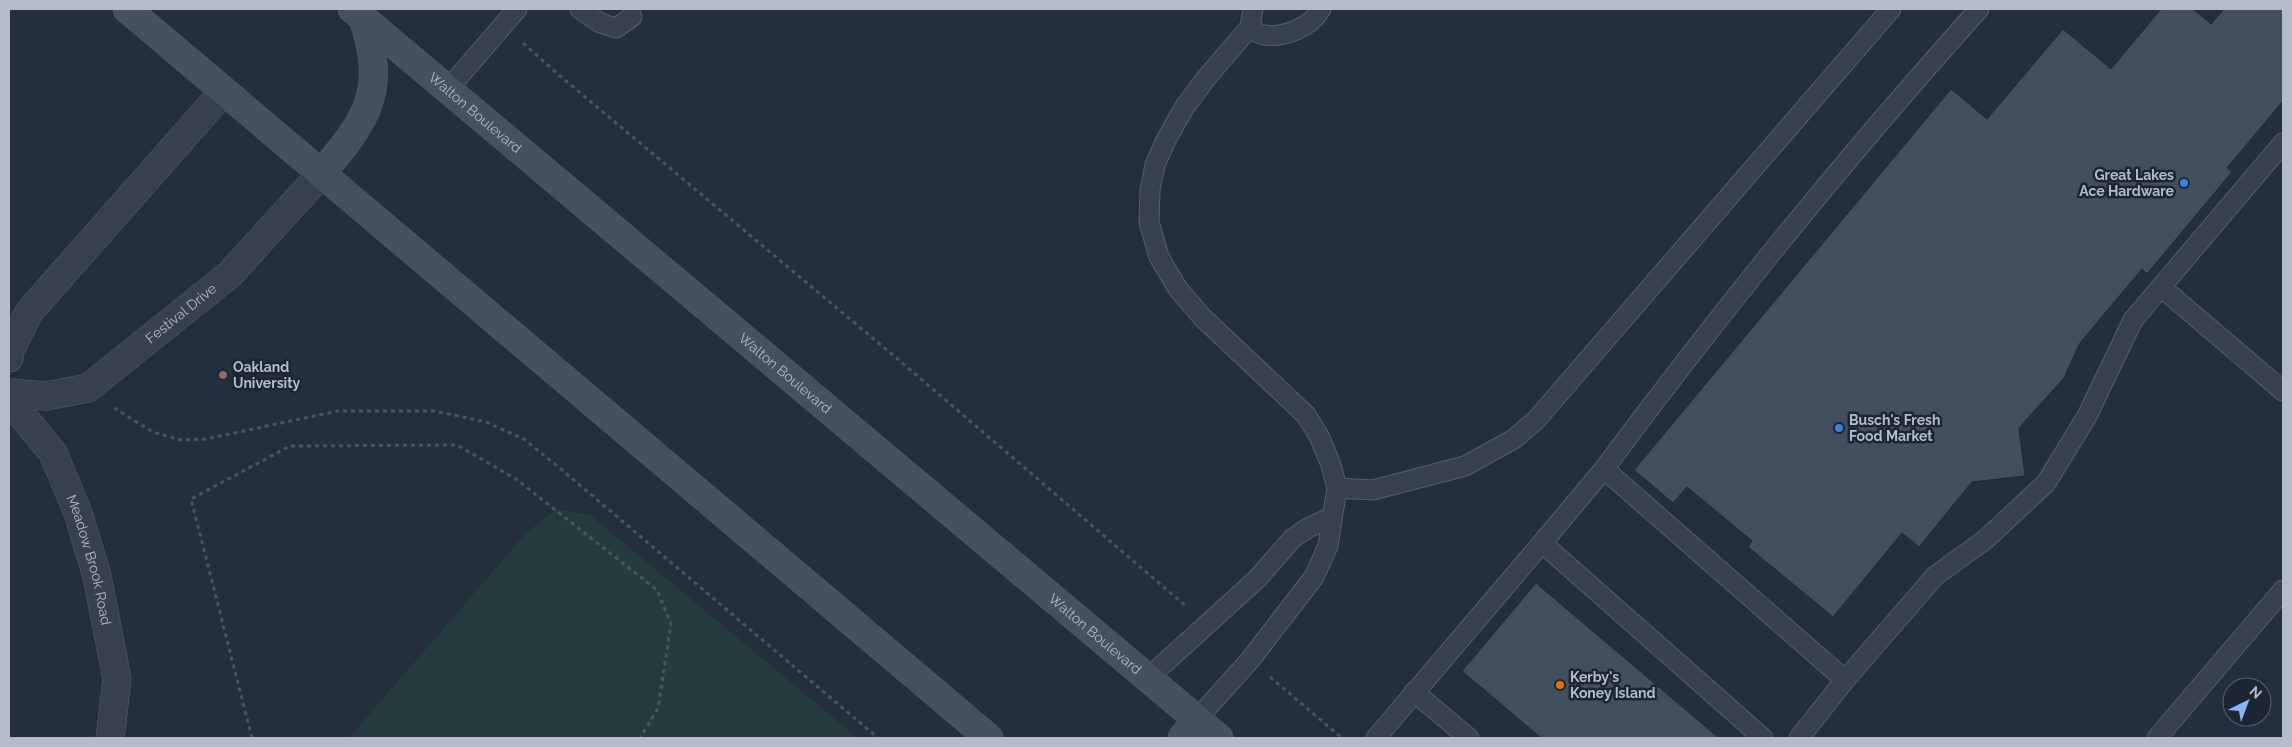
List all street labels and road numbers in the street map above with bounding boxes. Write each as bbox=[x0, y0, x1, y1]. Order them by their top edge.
street label: Walton Boulevard bbox=[426, 69, 525, 156]
street label: Festival Drive bbox=[142, 280, 219, 347]
street label: Walton Boulevard bbox=[736, 330, 835, 417]
street label: Meadow Brook Road bbox=[63, 492, 114, 626]
street label: Walton Boulevard bbox=[1046, 590, 1145, 677]

